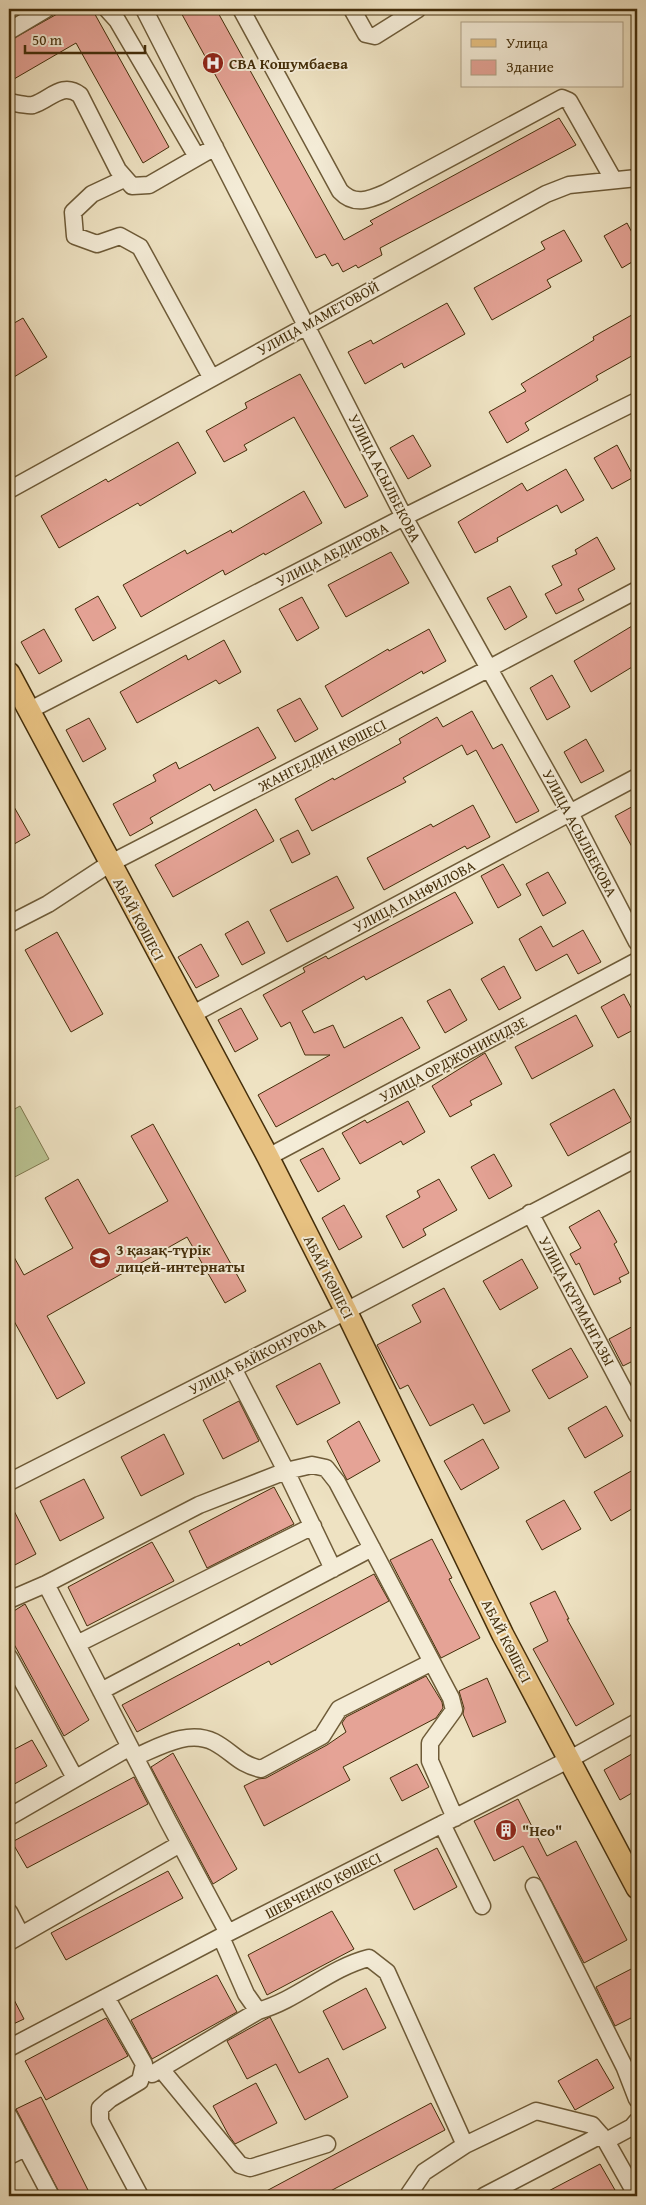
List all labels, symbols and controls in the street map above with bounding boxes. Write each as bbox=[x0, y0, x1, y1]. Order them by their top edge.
scale bar bbox=[25, 22, 145, 54]
legend bbox=[461, 22, 624, 88]
text: 50 m bbox=[32, 29, 63, 50]
text: Улица bbox=[506, 32, 549, 53]
hospital icon: СВА Кошумбаева bbox=[201, 51, 225, 75]
place label: СВА Кошумбаева bbox=[229, 53, 348, 74]
text: Здание bbox=[506, 56, 554, 77]
street label: УЛИЦА МАМЕТОВОЙ bbox=[253, 276, 383, 360]
street label: УЛИЦА АСЫЛБЕКОВА bbox=[344, 410, 426, 546]
street label: УЛИЦА АБДИРОВА bbox=[272, 517, 392, 591]
street label: ЖАНГЕЛДИН КӨШЕСІ bbox=[254, 714, 390, 797]
street label: УЛИЦА АСЫЛБЕКОВА bbox=[538, 766, 622, 900]
street label: УЛИЦА ПАНФИЛОВА bbox=[349, 855, 479, 937]
street label: АБАЙ КӨШЕСІ bbox=[108, 874, 170, 964]
street label: УЛИЦА ОРДЖОНИКИДЗЕ bbox=[376, 1011, 531, 1107]
street label: АБАЙ КӨШЕСІ bbox=[299, 1232, 359, 1322]
street label: УЛИЦА КУРМАНГАЗЫ bbox=[534, 1233, 620, 1370]
place label: 3 қазақ-түрік лицей-интернаты bbox=[116, 1239, 245, 1277]
school or university icon: 3 қазақ-түрік лицей-интернаты bbox=[88, 1246, 112, 1270]
street label: УЛИЦА БАЙКОНУРОВА bbox=[185, 1312, 329, 1400]
street label: АБАЙ КӨШЕСІ bbox=[477, 1596, 537, 1686]
building icon: "Нео" bbox=[494, 1818, 518, 1842]
place label: "Нео" bbox=[522, 1820, 562, 1841]
street label: ШЕВЧЕНКО КӨШЕСІ bbox=[261, 1847, 385, 1923]

